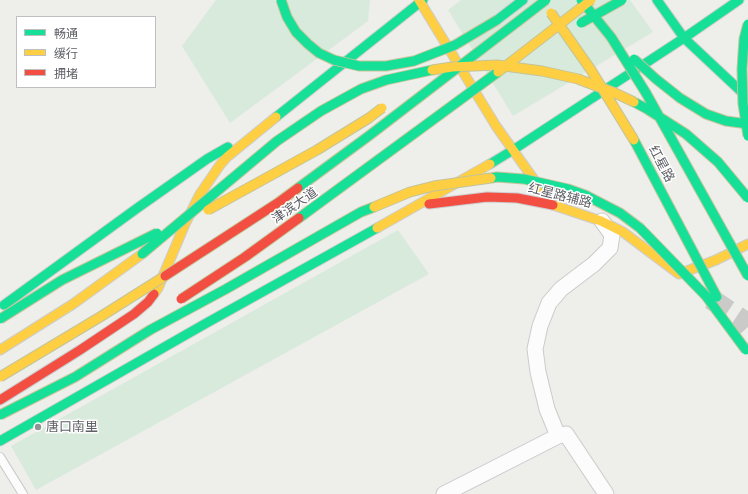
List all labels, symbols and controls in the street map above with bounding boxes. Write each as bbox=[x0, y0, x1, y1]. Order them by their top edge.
legend bbox=[16, 16, 156, 88]
text: 畅通 bbox=[54, 27, 78, 41]
text: 缓行 bbox=[54, 47, 78, 61]
text: 拥堵 bbox=[54, 67, 78, 81]
street label: 红星路 bbox=[645, 143, 677, 185]
street label: 红星路辅路 bbox=[527, 181, 593, 211]
street label: 津滨大道 bbox=[269, 185, 321, 227]
place label: 唐口南里 bbox=[46, 419, 98, 435]
marker: 唐口南里 bbox=[33, 422, 43, 432]

